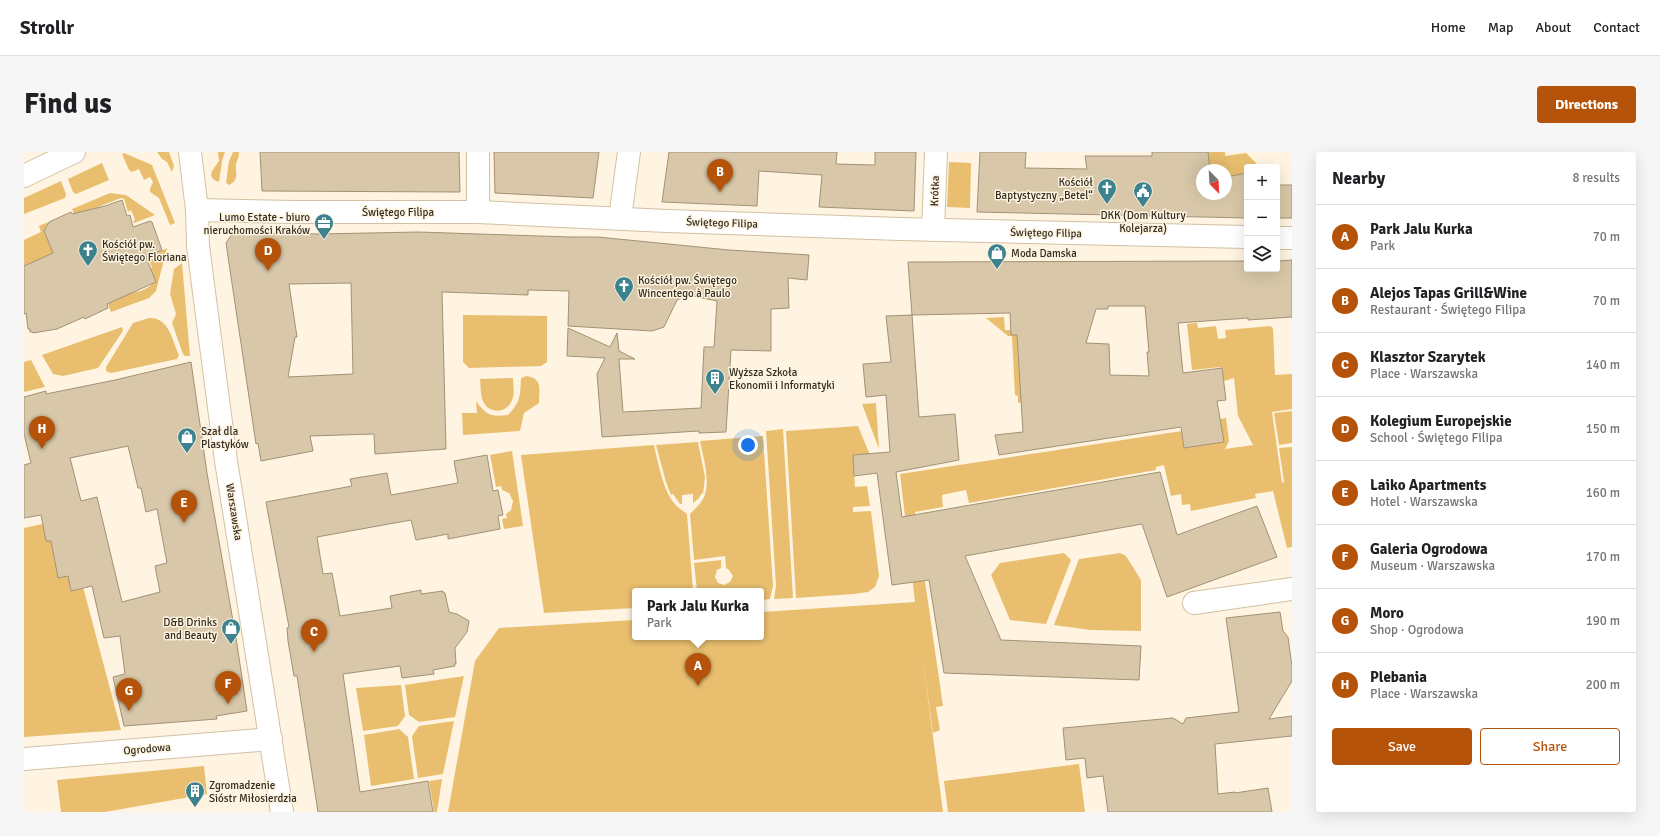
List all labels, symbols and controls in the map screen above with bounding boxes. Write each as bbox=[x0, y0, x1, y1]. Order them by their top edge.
text: Strollr bbox=[20, 16, 74, 40]
text: Home bbox=[1431, 19, 1466, 36]
text: Map bbox=[1488, 19, 1513, 36]
text: About bbox=[1535, 19, 1571, 36]
text: Contact bbox=[1593, 19, 1640, 36]
button: Directions bbox=[1537, 86, 1636, 123]
text: Find us bbox=[24, 87, 112, 121]
pin: B bbox=[707, 159, 733, 192]
north arrow bbox=[1196, 164, 1232, 200]
map controls bbox=[1244, 164, 1280, 272]
button: + bbox=[1244, 164, 1280, 200]
text: Nearby bbox=[1332, 168, 1385, 189]
text: 8 results bbox=[1572, 170, 1620, 186]
street label: Krótka bbox=[928, 175, 942, 207]
place label: Kościół Baptystyczny „Betel“ bbox=[995, 176, 1093, 202]
church icon: Kościół Baptystyczny „Betel“ bbox=[1096, 177, 1118, 205]
public building icon: DKK (Dom Kultury Kolejarza) bbox=[1132, 180, 1154, 208]
button: − bbox=[1244, 200, 1280, 236]
street label: Świętego Filipa bbox=[362, 205, 434, 219]
place label: DKK (Dom Kultury Kolejarza) bbox=[1100, 209, 1186, 235]
place label: Lumo Estate - biuro nieruchomości Kraków bbox=[204, 211, 310, 237]
office icon: Lumo Estate - biuro nieruchomości Kraków bbox=[313, 212, 335, 240]
street label: Świętego Filipa bbox=[686, 214, 759, 231]
text: Park Jalu Kurka bbox=[1370, 220, 1473, 238]
street label: Świętego Filipa bbox=[1010, 225, 1083, 240]
text: A bbox=[1341, 229, 1349, 245]
text: 70 m bbox=[1593, 229, 1620, 245]
button: layers bbox=[1244, 236, 1280, 272]
place label: Kościół pw. Świętego Floriana bbox=[102, 238, 187, 264]
pin: D bbox=[255, 238, 281, 271]
text: Park bbox=[1370, 238, 1395, 254]
church icon: Kościół pw. Świętego Floriana bbox=[77, 239, 99, 267]
shop icon: Moda Damska bbox=[986, 242, 1008, 270]
place label: Moda Damska bbox=[1011, 247, 1077, 260]
place label: Kościół pw. Świętego Wincentego à Paulo bbox=[638, 273, 737, 300]
church icon: Kościół pw. Świętego Wincentego à Paulo bbox=[613, 275, 635, 303]
text: Alejos Tapas Grill&Wine bbox=[1370, 284, 1527, 302]
text: B bbox=[1341, 293, 1349, 309]
text: 70 m bbox=[1593, 293, 1620, 309]
text: Restaurant · Świętego Filipa bbox=[1370, 302, 1526, 318]
text: Klasztor Szarytek bbox=[1370, 348, 1486, 366]
text: C bbox=[1341, 357, 1349, 373]
text: 140 m bbox=[1586, 357, 1620, 373]
place label: Wyższa Szkoła Ekonomii i Informatyki bbox=[729, 366, 835, 392]
text: Place · Warszawska bbox=[1370, 366, 1478, 382]
building icon: Wyższa Szkoła Ekonomii i Informatyki bbox=[704, 367, 726, 395]
text: Kolegium Europejskie bbox=[1370, 412, 1512, 430]
pin: H bbox=[29, 416, 55, 449]
text: D bbox=[1341, 421, 1349, 437]
text: 150 m bbox=[1586, 421, 1620, 437]
place label: Szał dla Plastyków bbox=[201, 425, 249, 451]
shop icon: Szał dla Plastyków bbox=[176, 426, 198, 454]
text: School · Świętego Filipa bbox=[1370, 430, 1503, 446]
your location bbox=[738, 435, 758, 455]
text: Laiko Apartments bbox=[1370, 476, 1486, 494]
street label: Warszawska bbox=[223, 483, 245, 542]
text: E bbox=[1341, 485, 1349, 501]
text: 160 m bbox=[1586, 485, 1620, 501]
pin: E bbox=[171, 490, 197, 523]
text: Hotel · Warszawska bbox=[1370, 494, 1478, 510]
text: Galeria Ogrodowa bbox=[1370, 540, 1488, 558]
text: F bbox=[1342, 549, 1348, 565]
text: 170 m bbox=[1586, 549, 1620, 565]
text: Museum · Warszawska bbox=[1370, 558, 1495, 574]
popup bbox=[632, 588, 764, 640]
text: Park Jalu Kurka bbox=[647, 597, 749, 615]
text: Moro bbox=[1370, 604, 1404, 622]
text: G bbox=[1341, 613, 1349, 629]
text: 190 m bbox=[1586, 613, 1620, 629]
text: Park bbox=[647, 615, 672, 631]
place label: D&B Drinks and Beauty bbox=[163, 616, 218, 642]
shop icon: D&B Drinks and Beauty bbox=[220, 617, 242, 645]
pin: C bbox=[301, 619, 327, 652]
text: Shop · Ogrodowa bbox=[1370, 622, 1464, 638]
pin: A bbox=[685, 653, 711, 686]
text: Plebania bbox=[1370, 668, 1427, 686]
pin: F bbox=[215, 671, 241, 704]
text: H bbox=[1341, 677, 1349, 693]
text: 200 m bbox=[1586, 677, 1620, 693]
pin: G bbox=[116, 678, 142, 711]
text: Place · Warszawska bbox=[1370, 686, 1478, 702]
button: Save bbox=[1332, 728, 1472, 765]
button: Share bbox=[1480, 728, 1620, 765]
street label: Ogrodowa bbox=[123, 740, 172, 758]
place label: Zgromadzenie Sióstr Miłosierdzia bbox=[209, 779, 297, 805]
building icon: Zgromadzenie Sióstr Miłosierdzia bbox=[184, 780, 206, 808]

